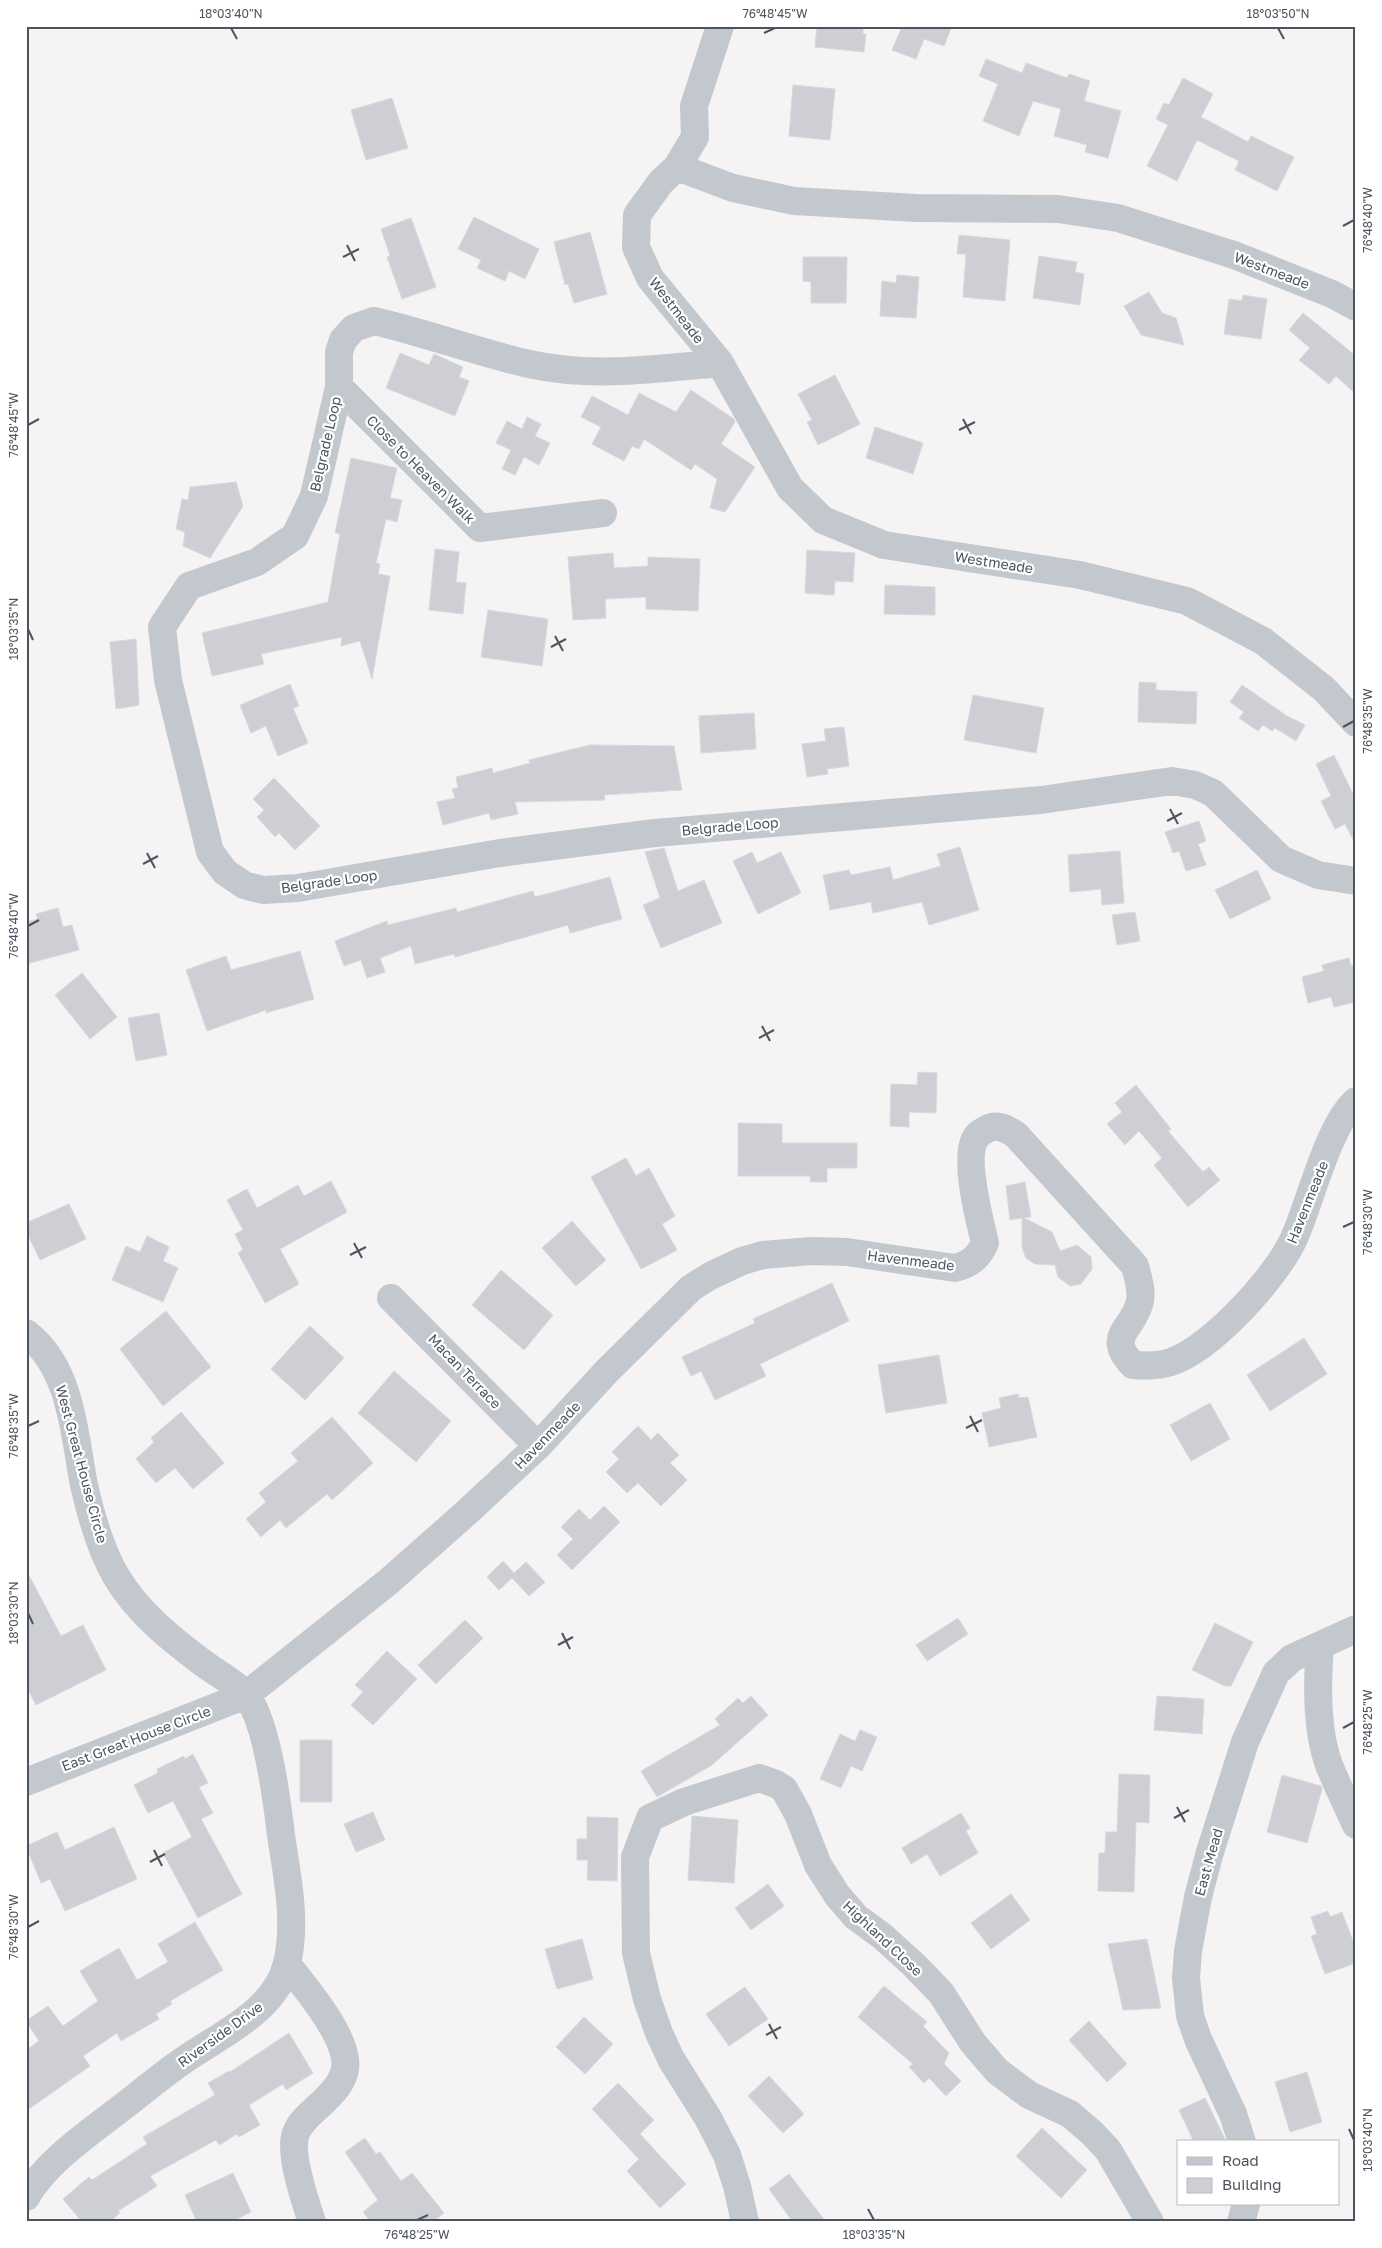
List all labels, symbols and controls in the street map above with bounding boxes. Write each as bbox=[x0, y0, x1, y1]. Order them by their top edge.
text: 18°03'40"N bbox=[199, 6, 263, 21]
text: 76°48'45"W bbox=[742, 6, 808, 21]
text: 18°03'50"N bbox=[1246, 6, 1310, 21]
text: 76°48'40"W bbox=[1360, 187, 1375, 253]
street label: Westmeade bbox=[1232, 248, 1312, 292]
street label: Westmeade bbox=[646, 274, 708, 346]
text: 76°48'45"W bbox=[6, 392, 21, 458]
street label: Belgrade Loop bbox=[306, 395, 344, 493]
street label: Close to Heaven Walk bbox=[363, 411, 479, 527]
street label: Westmeade bbox=[954, 547, 1034, 577]
text: 18°03'35"N bbox=[6, 598, 21, 660]
text: 76°48'35"W bbox=[1360, 688, 1375, 753]
street label: Belgrade Loop bbox=[681, 813, 779, 839]
street label: Belgrade Loop bbox=[280, 866, 378, 896]
text: 76°48'40"W bbox=[6, 893, 21, 959]
street label: Havenmeade bbox=[1283, 1158, 1331, 1246]
text: 76°48'30"W bbox=[1360, 1189, 1375, 1255]
street label: Havenmeade bbox=[866, 1246, 956, 1274]
street label: Macan Terrace bbox=[425, 1330, 505, 1412]
street label: West Great House Circle bbox=[53, 1383, 111, 1545]
text: 76°48'35"W bbox=[6, 1393, 21, 1458]
street label: Havenmeade bbox=[510, 1398, 584, 1472]
text: 18°03'30"N bbox=[6, 1581, 21, 1645]
text: 76°48'25"W bbox=[1360, 1689, 1375, 1754]
street label: East Great House Circle bbox=[59, 1702, 213, 1774]
street label: East Mead bbox=[1190, 1826, 1226, 1898]
text: 76°48'30"W bbox=[6, 1894, 21, 1960]
street label: Highland Close bbox=[840, 1897, 926, 1979]
street label: Riverside Drive bbox=[174, 1998, 266, 2070]
text: 18°03'40"N bbox=[1360, 2108, 1375, 2172]
legend bbox=[1177, 2140, 1340, 2206]
text: Road bbox=[1222, 2151, 1259, 2169]
text: Building bbox=[1222, 2175, 1282, 2193]
text: 76°48'25"W bbox=[385, 2227, 450, 2242]
text: 18°03'35"N bbox=[843, 2227, 905, 2242]

